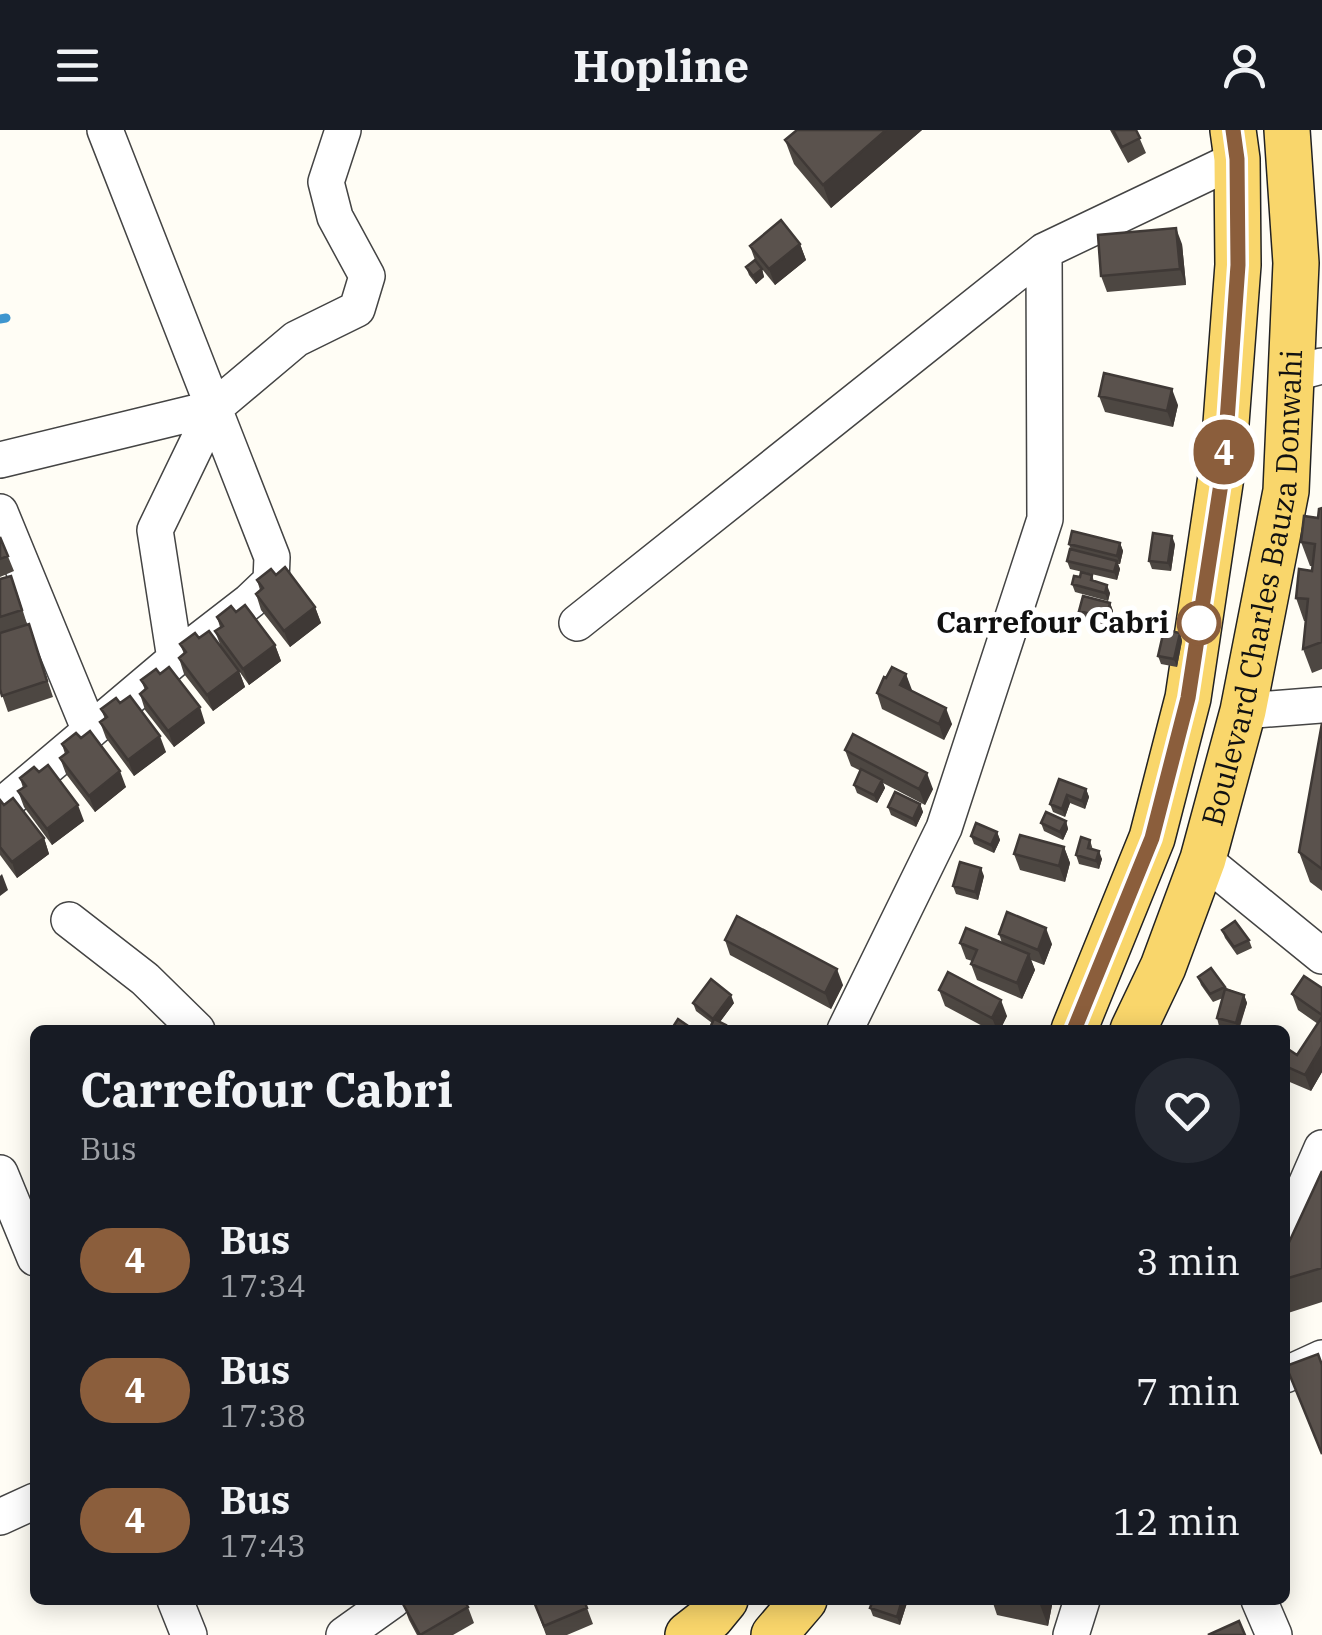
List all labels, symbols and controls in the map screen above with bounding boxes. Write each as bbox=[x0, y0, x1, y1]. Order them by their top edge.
text: Hopline bbox=[573, 36, 749, 94]
icon: menu bbox=[50, 38, 105, 93]
icon: person bbox=[1217, 38, 1272, 93]
street label: Boulevard Charles Bauza Donwahi bbox=[1192, 349, 1310, 830]
line badge: 4 bbox=[1192, 420, 1256, 484]
text: 4 bbox=[1213, 429, 1235, 475]
place label: Carrefour Cabri bbox=[936, 602, 1169, 641]
marker: Carrefour Cabri bbox=[1178, 602, 1220, 644]
text: Carrefour Cabri bbox=[80, 1058, 453, 1120]
button: heart bbox=[1135, 1058, 1240, 1163]
text: Bus bbox=[80, 1127, 137, 1169]
text: Bus bbox=[220, 1215, 290, 1264]
text: 3 min bbox=[1136, 1236, 1240, 1285]
text: 4 bbox=[124, 1237, 146, 1283]
text: 17:34 bbox=[220, 1264, 306, 1306]
text: Bus bbox=[220, 1345, 290, 1394]
text: 7 min bbox=[1136, 1366, 1240, 1415]
text: 4 bbox=[124, 1367, 146, 1413]
text: 17:38 bbox=[220, 1394, 306, 1436]
text: Bus bbox=[220, 1475, 290, 1524]
text: 12 min bbox=[1113, 1496, 1240, 1545]
text: 4 bbox=[124, 1497, 146, 1543]
text: 17:43 bbox=[220, 1524, 306, 1566]

